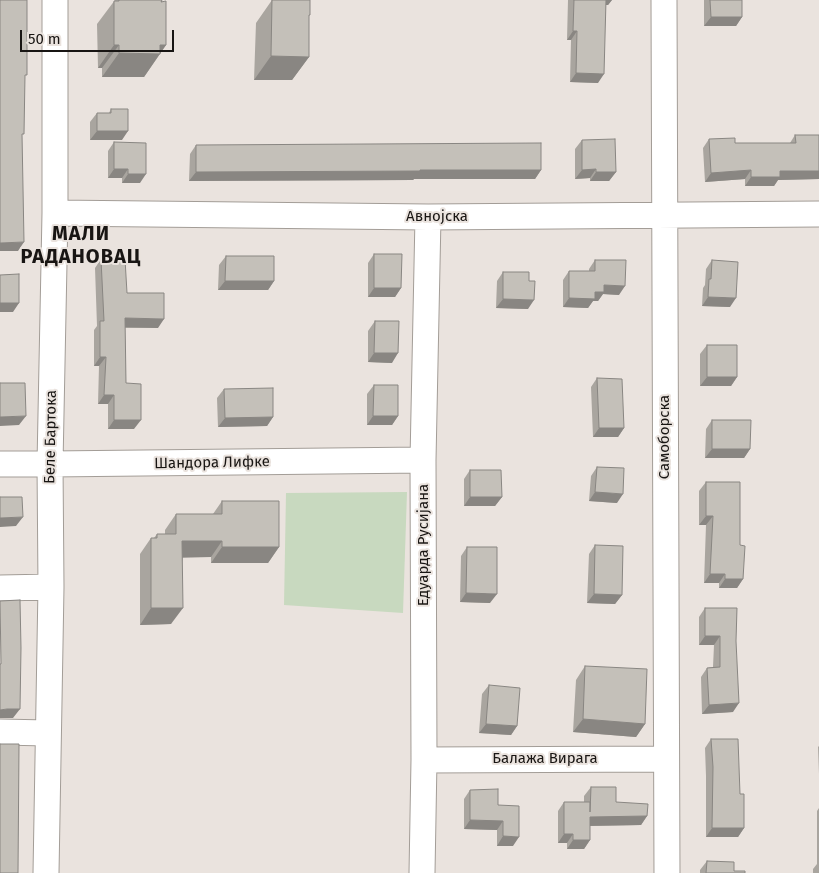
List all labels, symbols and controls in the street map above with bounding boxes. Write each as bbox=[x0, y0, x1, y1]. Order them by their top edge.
scale bar bbox=[22, 20, 176, 52]
text: 50 m bbox=[28, 30, 61, 48]
street label: Авнојска bbox=[406, 208, 468, 226]
district label: МАЛИ РАДАНОВАЦ bbox=[19, 222, 143, 269]
street label: Беле Бартока bbox=[41, 390, 61, 484]
street label: Самоборска bbox=[656, 395, 674, 479]
street label: Шандора Лифке bbox=[154, 453, 270, 473]
street label: Едуарда Русијана bbox=[415, 484, 433, 606]
street label: Балажа Вирага bbox=[492, 750, 598, 768]

